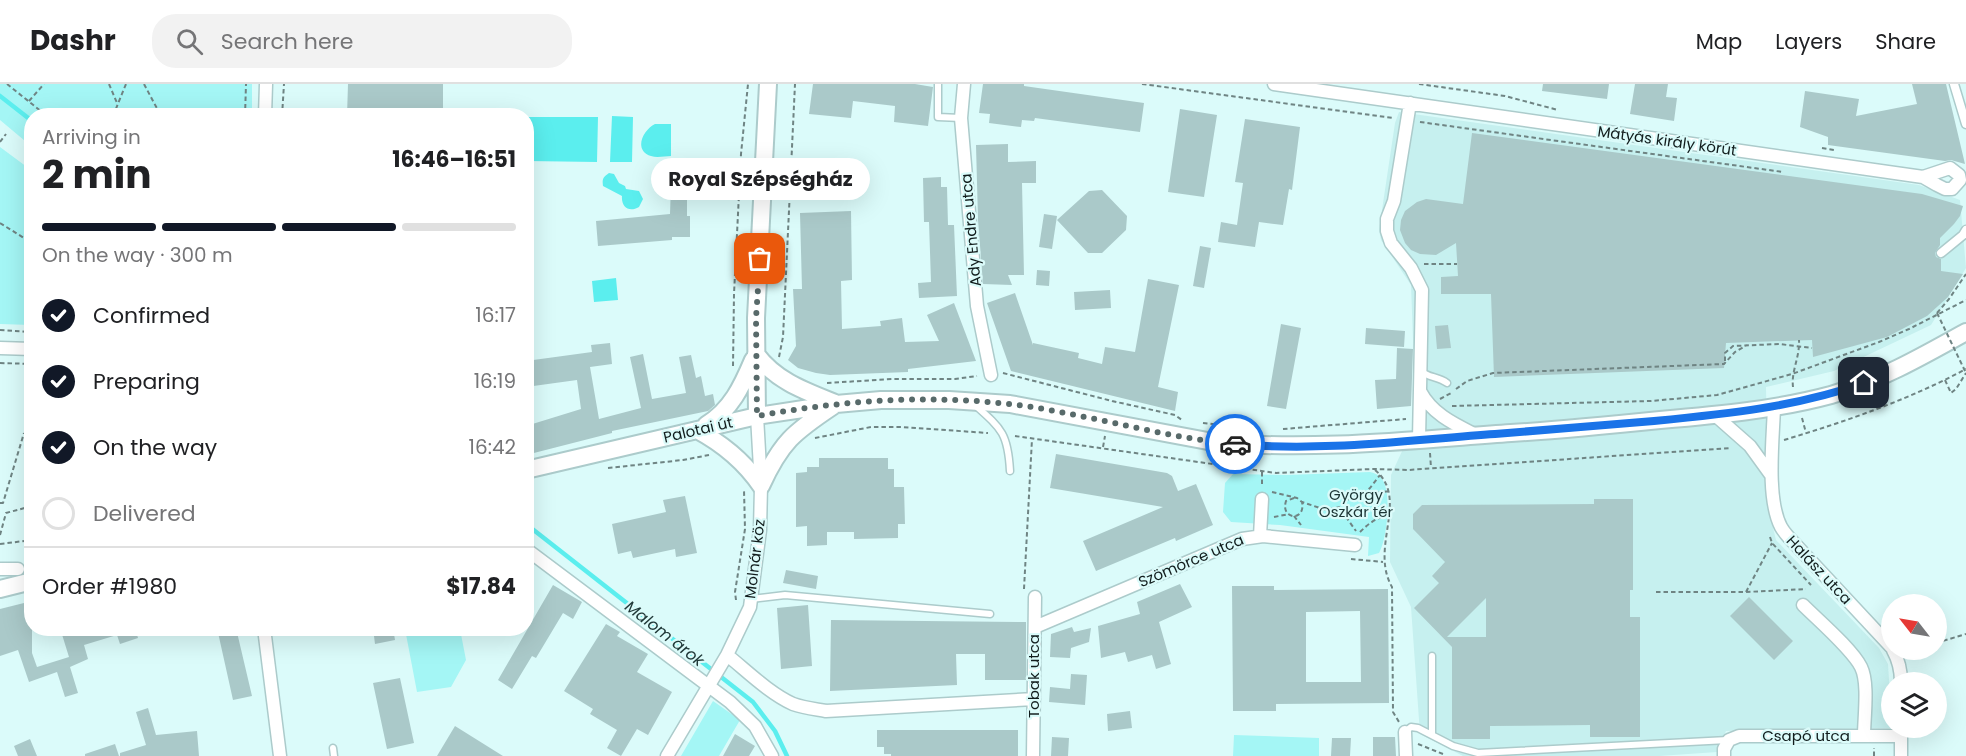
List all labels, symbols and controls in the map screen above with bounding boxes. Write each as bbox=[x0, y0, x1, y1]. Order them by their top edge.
search box bbox=[152, 14, 572, 68]
text: Dashr bbox=[30, 21, 116, 60]
icon: search bbox=[173, 25, 206, 58]
text: Search here bbox=[221, 26, 353, 57]
text: Map bbox=[1696, 27, 1742, 56]
text: Layers bbox=[1775, 27, 1842, 56]
text: Share bbox=[1875, 27, 1936, 56]
street label: Mátyás király körút bbox=[1596, 120, 1738, 161]
text: Arriving in bbox=[42, 123, 141, 151]
text: 16:46–16:51 bbox=[392, 144, 516, 175]
text: 2 min bbox=[42, 147, 152, 202]
callout: Royal Szépségház bbox=[650, 157, 870, 199]
text: Royal Szépségház bbox=[668, 165, 853, 193]
street label: Ady Endre utca bbox=[955, 173, 986, 287]
pin bbox=[734, 233, 785, 284]
text: On the way · 300 m bbox=[42, 241, 233, 269]
icon: bag bbox=[743, 242, 776, 275]
icon: check bbox=[42, 299, 75, 332]
text: Confirmed bbox=[93, 300, 210, 331]
text: 16:17 bbox=[475, 301, 516, 329]
pin bbox=[1838, 357, 1889, 408]
icon: check bbox=[42, 365, 75, 398]
text: Preparing bbox=[93, 366, 200, 397]
icon: home bbox=[1847, 366, 1880, 399]
text: 16:19 bbox=[474, 367, 516, 395]
street label: Palotai út bbox=[661, 411, 735, 448]
courier bbox=[1205, 414, 1265, 474]
icon: car bbox=[1219, 428, 1252, 461]
icon: check bbox=[42, 431, 75, 464]
text: On the way bbox=[93, 432, 217, 463]
text: 16:42 bbox=[469, 433, 516, 461]
park label: György Oszkár tér bbox=[1319, 484, 1394, 522]
text: Delivered bbox=[93, 498, 196, 529]
street label: Molnár köz bbox=[739, 518, 770, 600]
street label: Szömörce utca bbox=[1135, 529, 1247, 592]
street label: Halász utca bbox=[1782, 531, 1857, 609]
text: Order #1980 bbox=[42, 571, 177, 602]
text: $17.84 bbox=[446, 571, 516, 602]
north arrow bbox=[1881, 594, 1947, 660]
map controls bbox=[1881, 594, 1947, 738]
water label: Malom árok bbox=[620, 595, 710, 672]
street label: Tobak utca bbox=[1023, 634, 1044, 718]
button: layers bbox=[1881, 672, 1947, 738]
street label: Csapó utca bbox=[1762, 725, 1850, 746]

